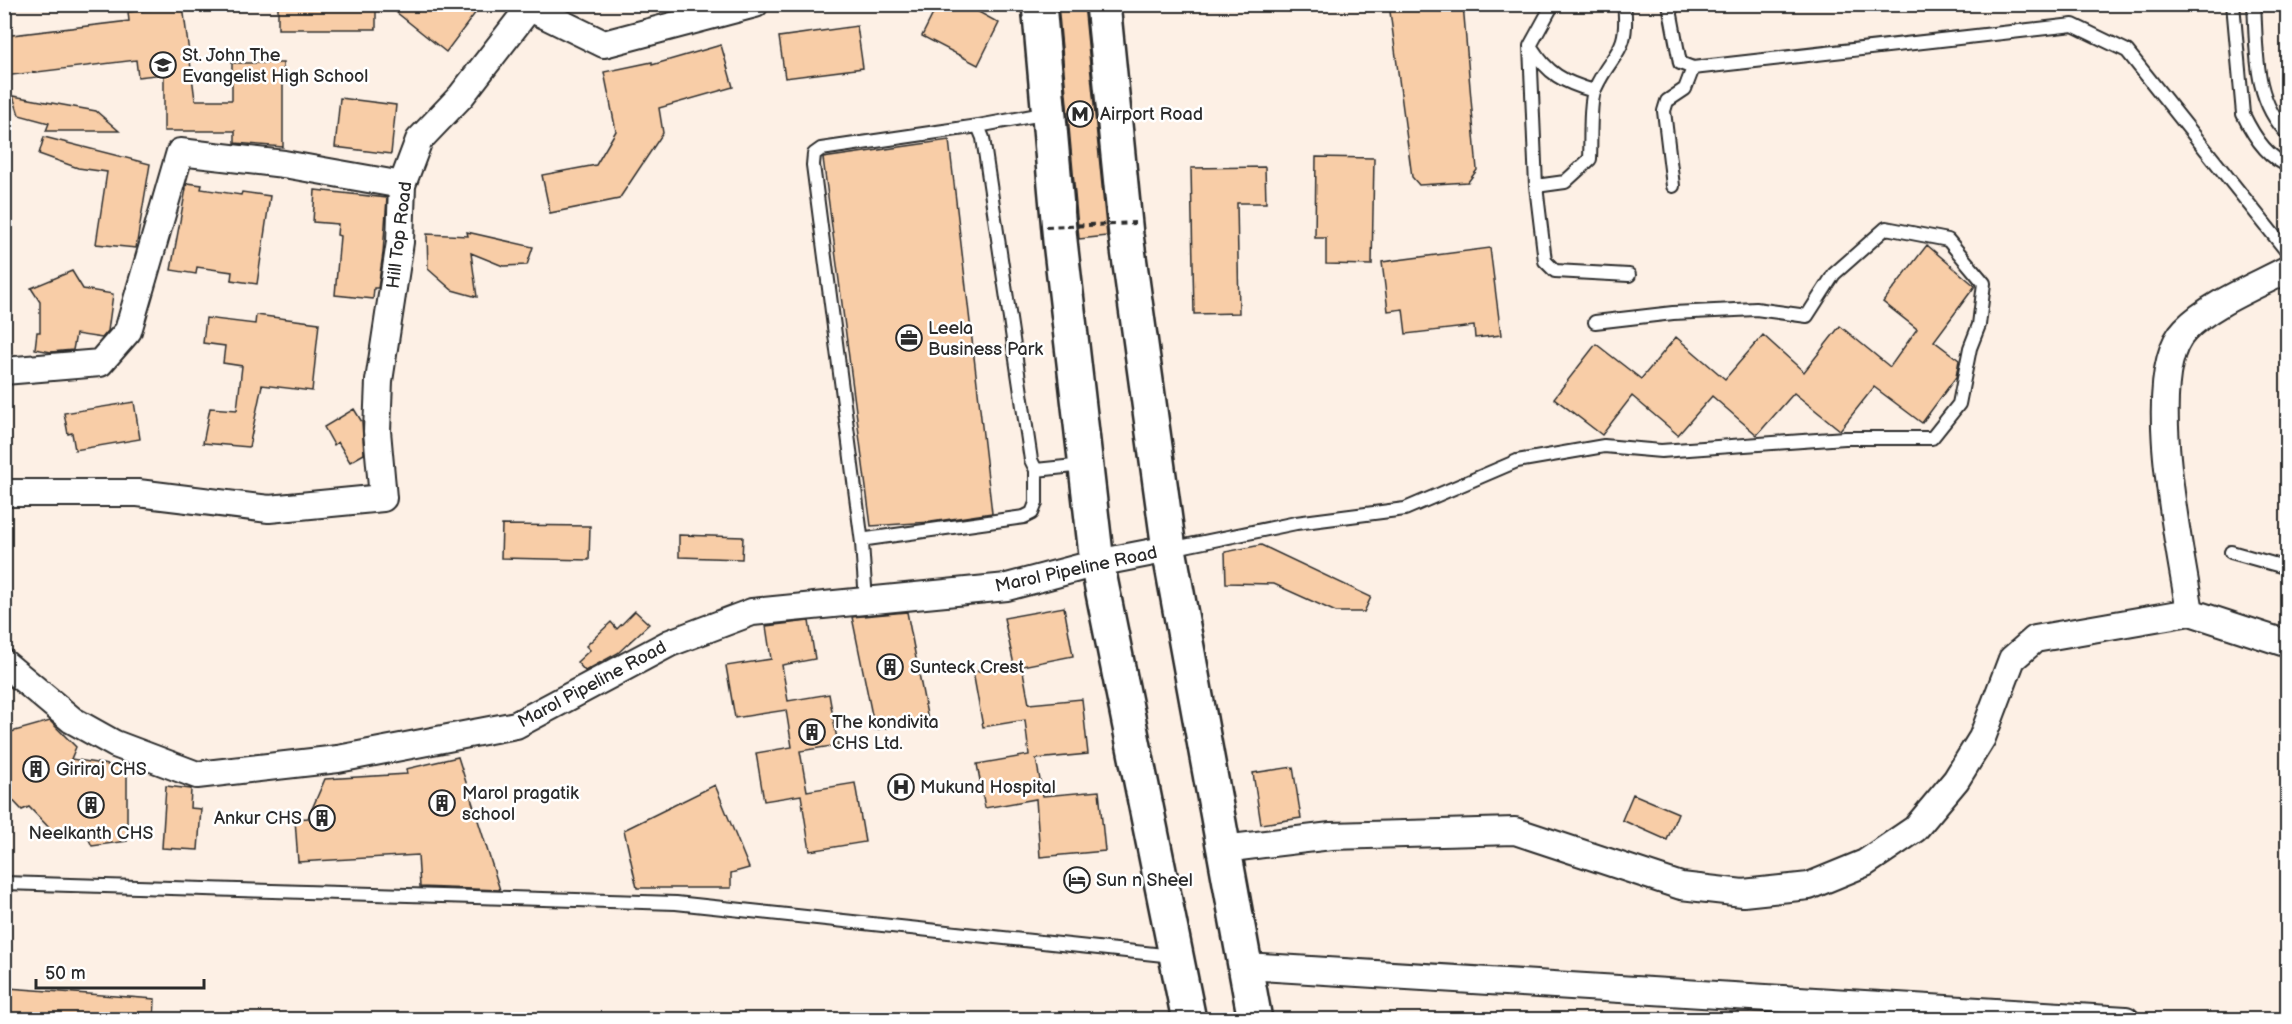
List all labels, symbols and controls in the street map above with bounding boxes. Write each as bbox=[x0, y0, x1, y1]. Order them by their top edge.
place label: St. John The Evangelist High School bbox=[182, 45, 368, 87]
school or university icon: St. John The Evangelist High School bbox=[148, 50, 178, 80]
metro station icon: Airport Road bbox=[1065, 99, 1095, 129]
place label: Airport Road bbox=[1100, 104, 1203, 125]
street label: Hill Top Road bbox=[383, 180, 416, 290]
place label: Leela Business Park bbox=[928, 318, 1043, 360]
office icon: Leela Business Park bbox=[894, 323, 924, 353]
street label: Marol Pipeline Road bbox=[993, 542, 1159, 597]
street label: Marol Pipeline Road bbox=[514, 636, 670, 732]
building icon: Sunteck Crest bbox=[875, 652, 905, 682]
place label: Sunteck Crest bbox=[910, 657, 1025, 678]
place label: The kondivita CHS Ltd. bbox=[832, 712, 939, 754]
building icon: The kondivita CHS Ltd. bbox=[797, 717, 827, 747]
building icon: Giriraj CHS bbox=[21, 754, 51, 784]
place label: Giriraj CHS bbox=[56, 759, 147, 780]
hospital icon: Mukund Hospital bbox=[886, 772, 916, 802]
place label: Mukund Hospital bbox=[920, 777, 1056, 798]
place label: Marol pragatik school bbox=[462, 783, 579, 825]
building icon: Marol pragatik school bbox=[427, 788, 457, 818]
building icon: Neelkanth CHS bbox=[76, 790, 106, 820]
building icon: Ankur CHS bbox=[307, 803, 337, 833]
place label: Ankur CHS bbox=[214, 808, 302, 829]
place label: Neelkanth CHS bbox=[29, 823, 154, 844]
hotel icon: Sun n Sheel bbox=[1062, 865, 1092, 895]
place label: Sun n Sheel bbox=[1096, 870, 1193, 891]
scale bar bbox=[36, 952, 204, 990]
text: 50 m bbox=[45, 963, 86, 984]

